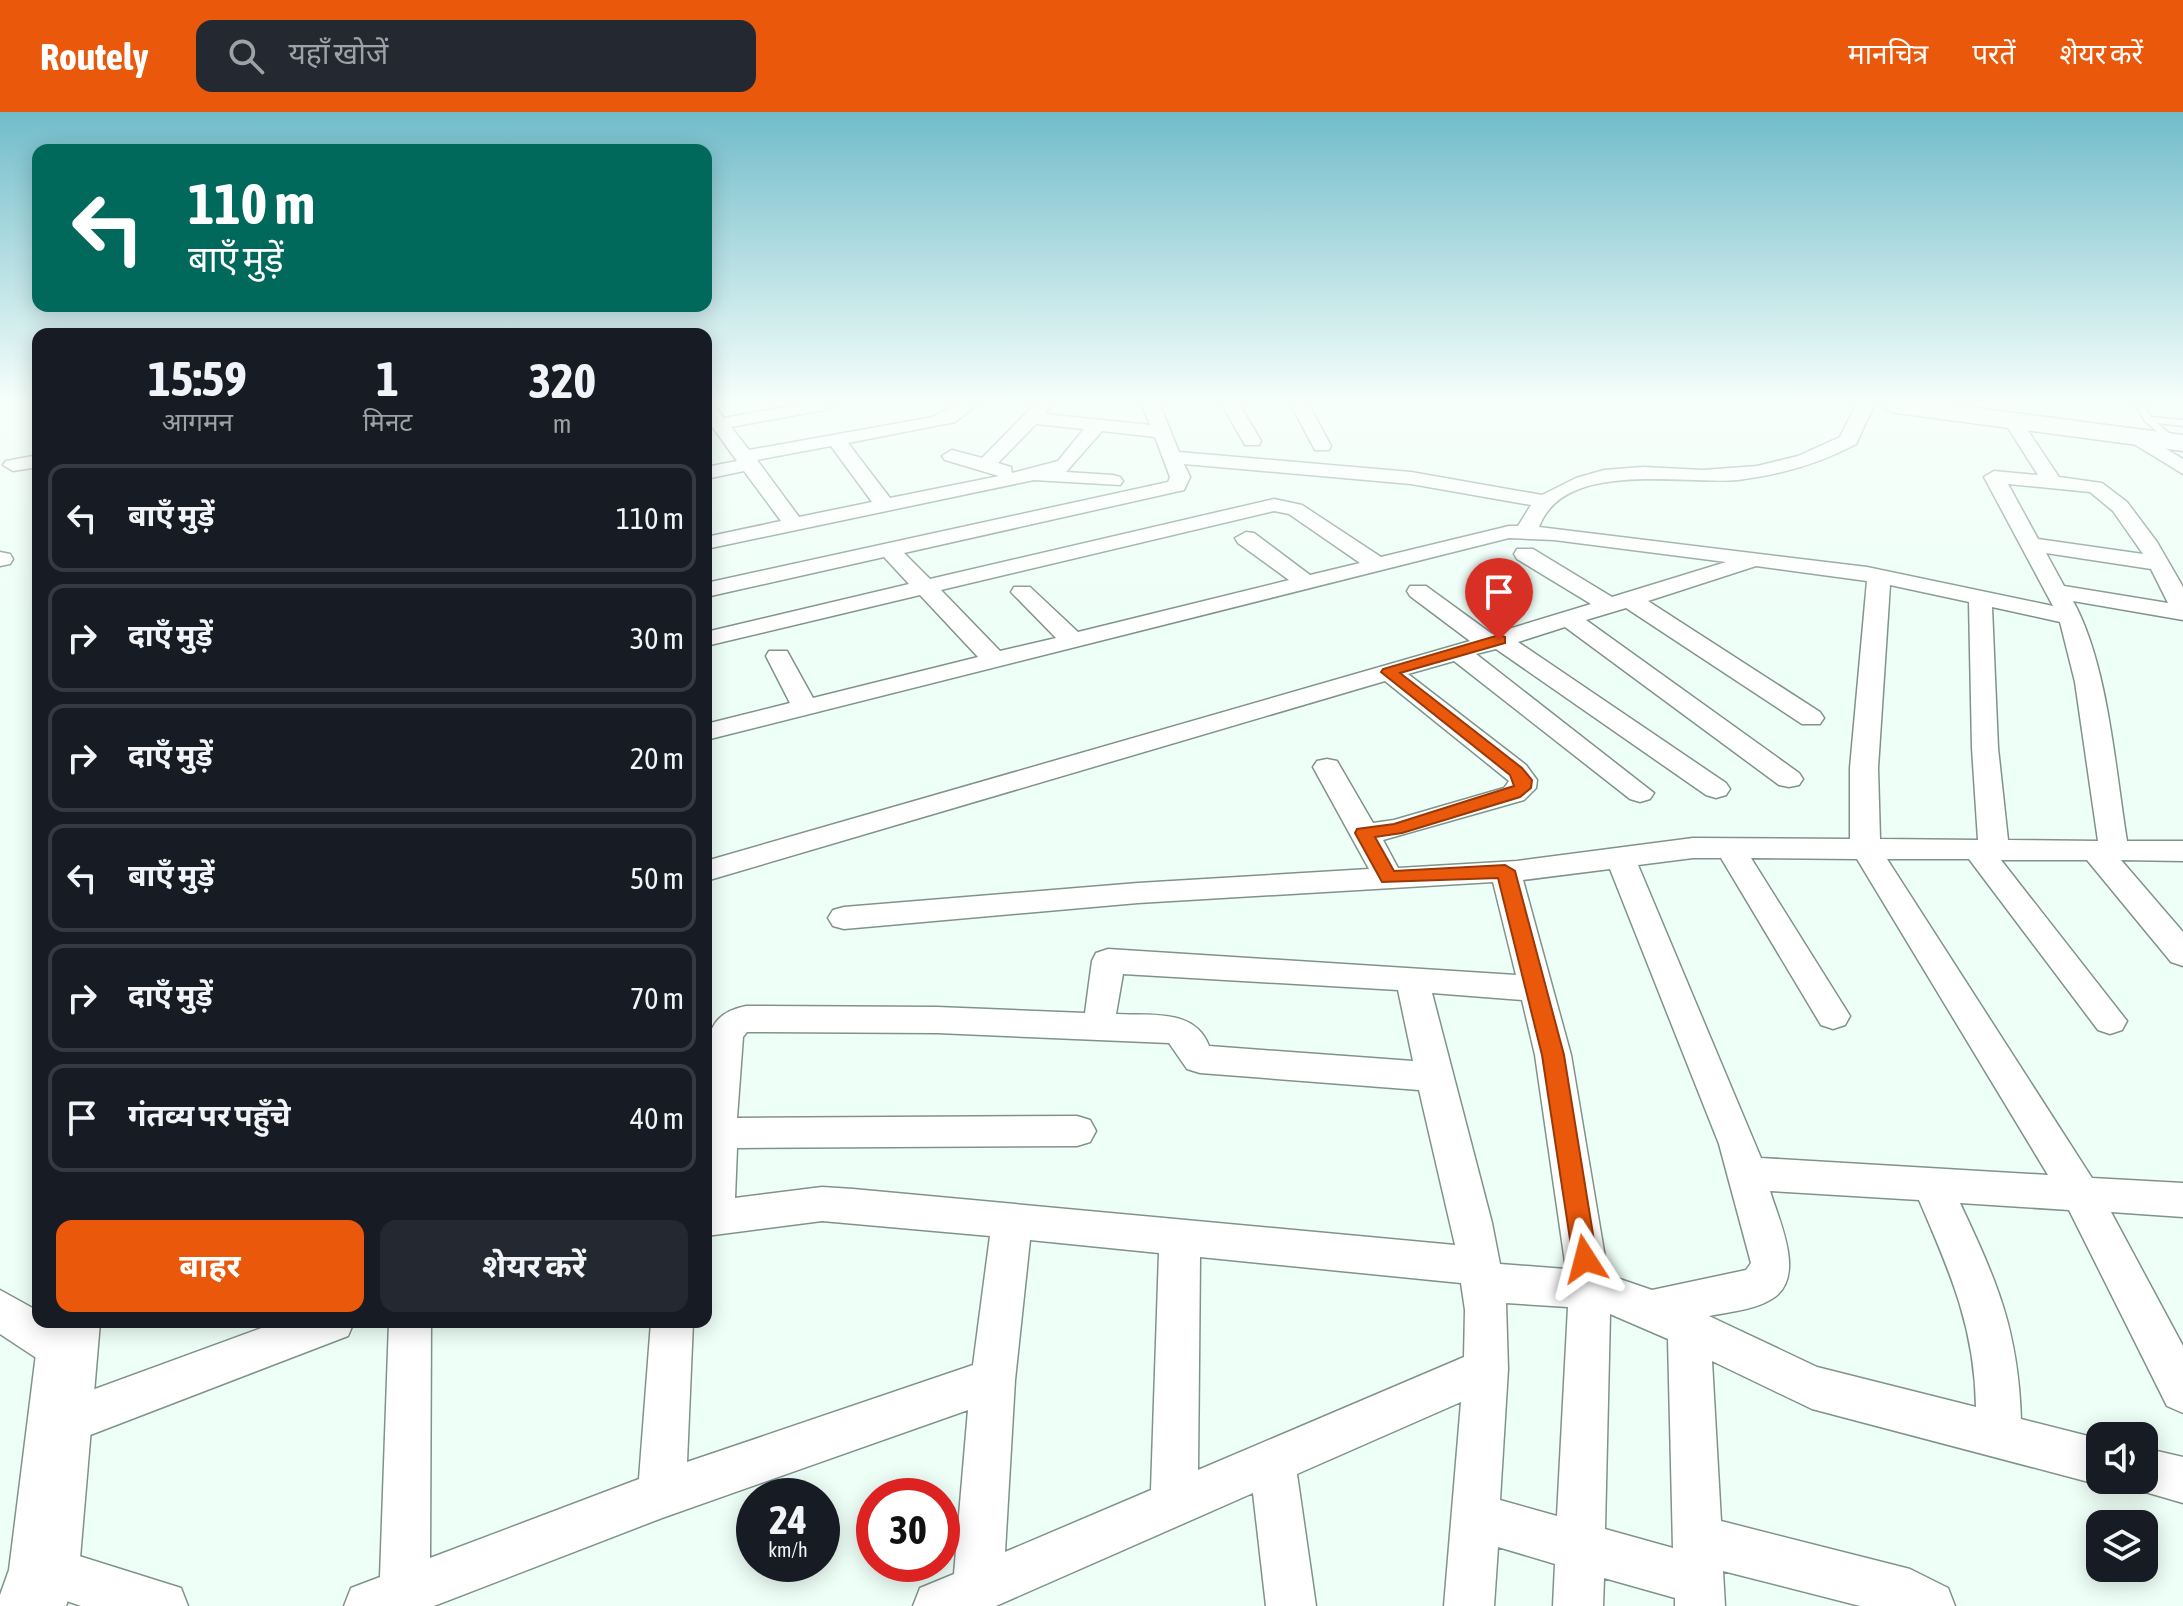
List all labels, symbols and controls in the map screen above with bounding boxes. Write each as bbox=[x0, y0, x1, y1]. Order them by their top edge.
search box bbox=[196, 20, 756, 92]
icon: search bbox=[224, 34, 268, 78]
text: Routely bbox=[40, 35, 148, 78]
text: यहाँ खोजें bbox=[288, 36, 388, 70]
text: मानचित्र bbox=[1848, 38, 1928, 70]
text: परतें bbox=[1972, 38, 2015, 70]
text: शेयर करें bbox=[2059, 38, 2143, 70]
text: 110 m bbox=[188, 172, 315, 236]
icon: left bbox=[56, 176, 160, 280]
text: बाएँ मुड़ें bbox=[188, 238, 284, 280]
text: 15:59 bbox=[148, 351, 247, 406]
text: 1 bbox=[376, 351, 399, 406]
text: 320 bbox=[528, 353, 596, 408]
text: आगमन bbox=[162, 407, 233, 437]
text: मिनट bbox=[363, 407, 412, 437]
text: m bbox=[553, 409, 572, 439]
icon: left bbox=[60, 496, 104, 540]
text: बाएँ मुड़ें bbox=[128, 498, 214, 532]
text: 110 m bbox=[616, 501, 684, 535]
pin bbox=[1465, 558, 1533, 640]
icon: arrive bbox=[1477, 570, 1521, 614]
icon: right bbox=[60, 616, 104, 660]
text: दाएँ मुड़ें bbox=[128, 618, 213, 652]
text: 30 m bbox=[630, 621, 684, 655]
icon: right bbox=[60, 736, 104, 780]
text: दाएँ मुड़ें bbox=[128, 738, 213, 772]
text: 20 m bbox=[630, 741, 684, 775]
icon: left bbox=[60, 856, 104, 900]
text: बाएँ मुड़ें bbox=[128, 858, 214, 892]
text: 50 m bbox=[630, 861, 684, 895]
icon: right bbox=[60, 976, 104, 1020]
text: दाएँ मुड़ें bbox=[128, 978, 213, 1012]
text: 70 m bbox=[630, 981, 684, 1015]
icon: arrive bbox=[60, 1096, 104, 1140]
text: गंतव्य पर पहुँचे bbox=[128, 1098, 290, 1132]
text: 40 m bbox=[630, 1101, 684, 1135]
position arrow bbox=[1543, 1217, 1627, 1301]
button: बाहर bbox=[56, 1220, 364, 1312]
button: शेयर करें bbox=[380, 1220, 688, 1312]
map controls bbox=[2086, 1422, 2158, 1582]
button: sound bbox=[2086, 1422, 2158, 1494]
speed limit sign: 30 bbox=[856, 1478, 960, 1582]
text: 24 bbox=[769, 1497, 807, 1542]
button: layers bbox=[2086, 1510, 2158, 1582]
text: km/h bbox=[768, 1538, 808, 1561]

